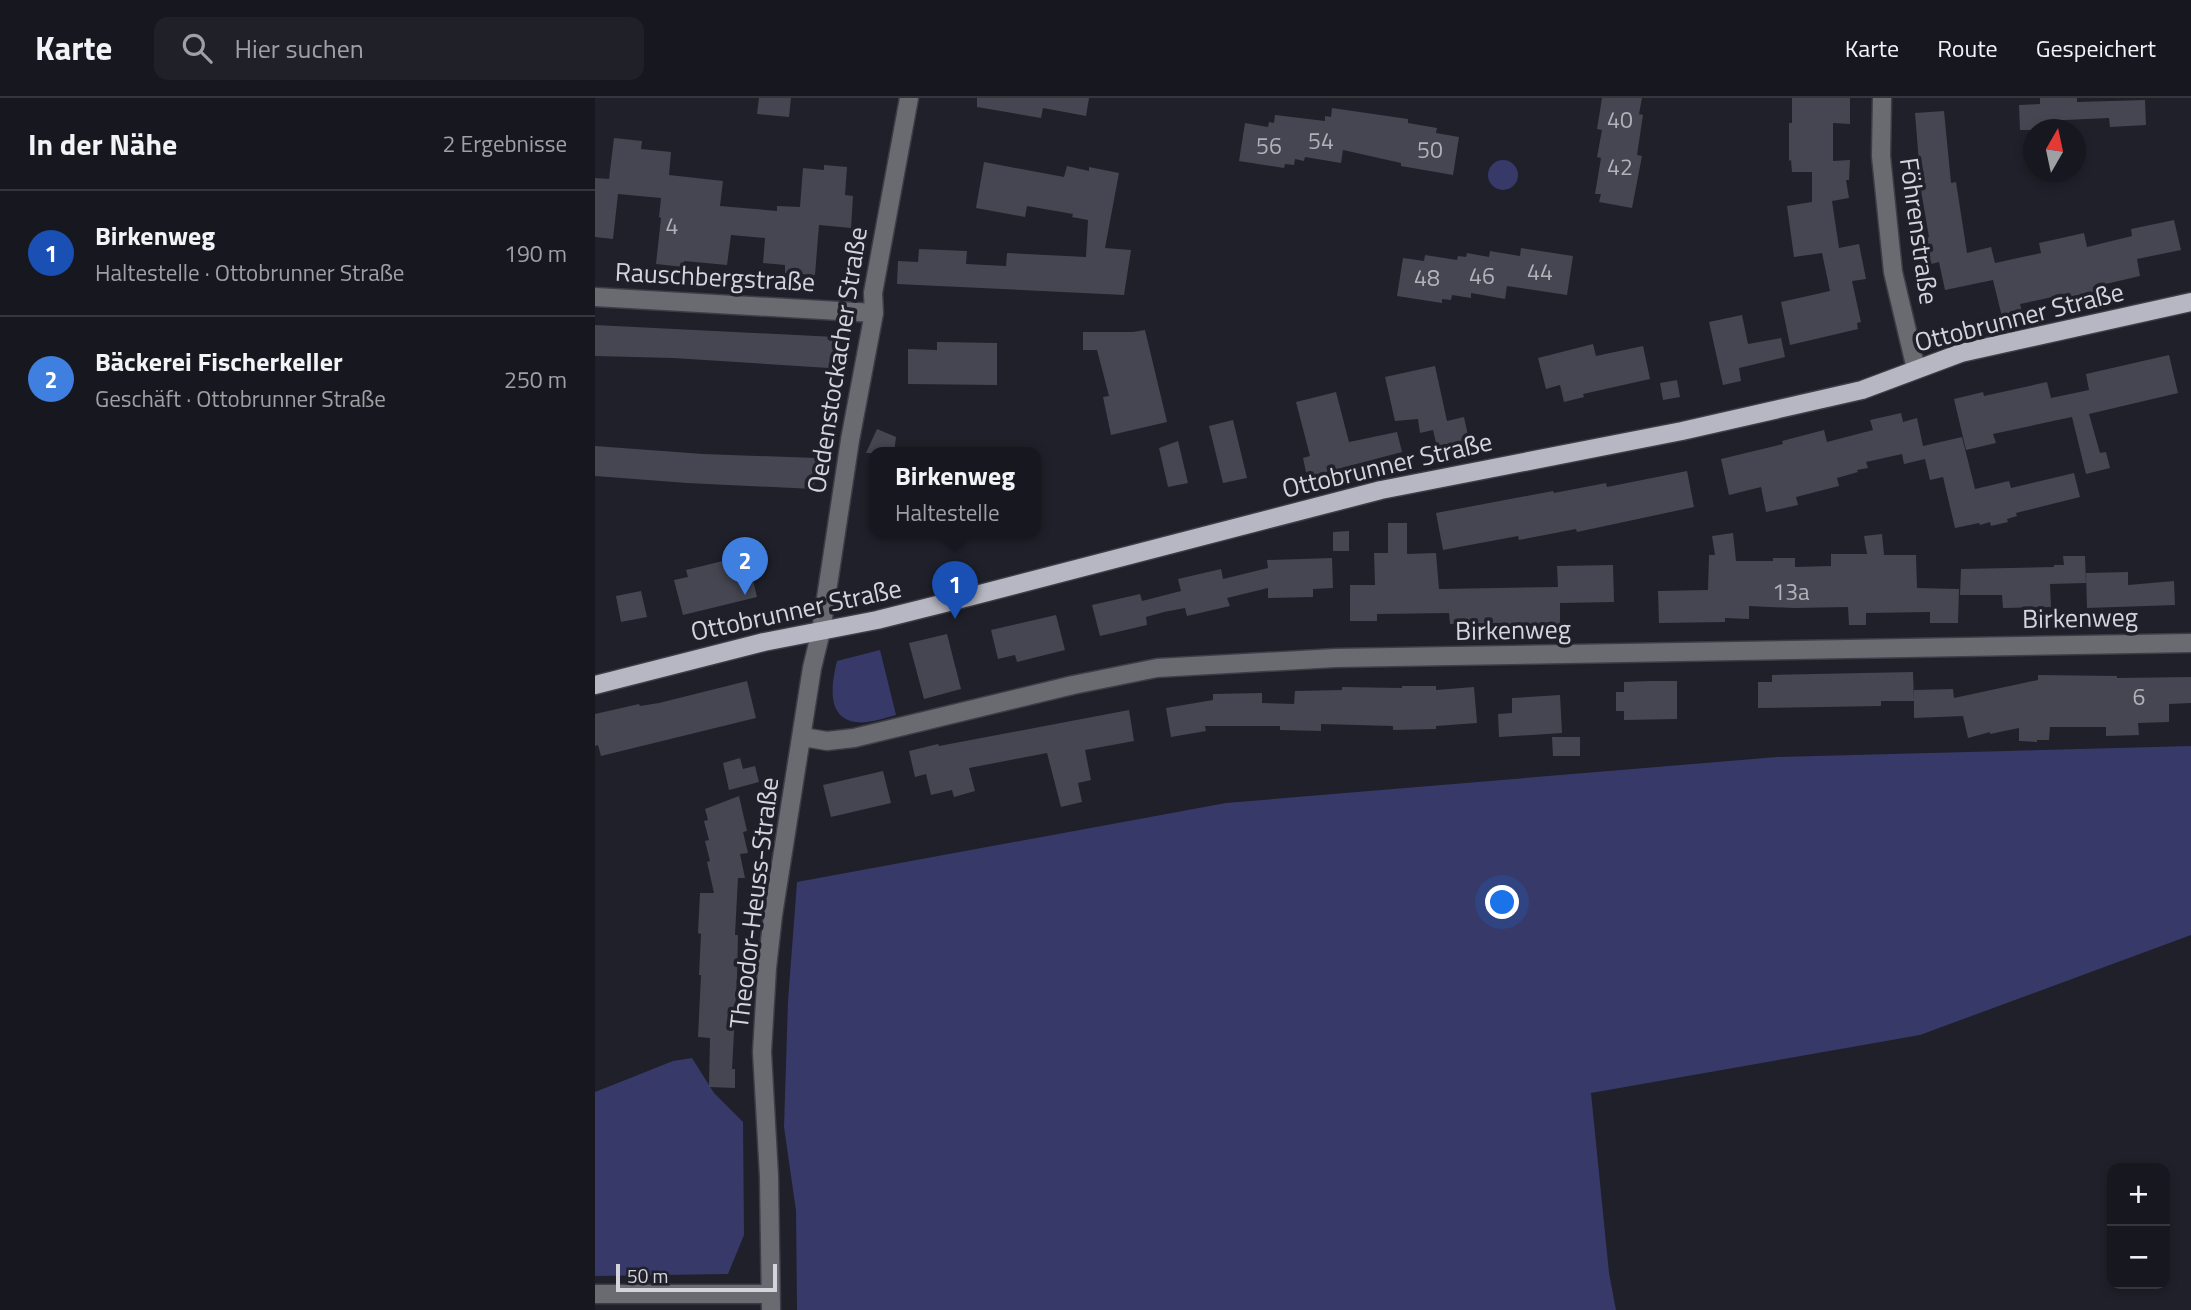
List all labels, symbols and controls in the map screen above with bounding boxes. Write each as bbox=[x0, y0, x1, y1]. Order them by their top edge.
search box bbox=[154, 17, 644, 80]
text: Karte bbox=[35, 23, 112, 73]
icon: search bbox=[178, 29, 216, 67]
text: Hier suchen bbox=[234, 29, 364, 68]
text: Karte bbox=[1845, 30, 1899, 66]
text: Route bbox=[1937, 30, 1998, 66]
text: Gespeichert bbox=[2036, 30, 2156, 66]
house number: 40 bbox=[1607, 102, 1633, 137]
north arrow bbox=[2023, 119, 2086, 182]
text: In der Nähe bbox=[28, 121, 177, 167]
house number: 54 bbox=[1308, 123, 1334, 158]
text: 2 Ergebnisse bbox=[443, 126, 567, 161]
house number: 56 bbox=[1256, 128, 1282, 163]
house number: 50 bbox=[1417, 132, 1443, 167]
house number: 42 bbox=[1607, 149, 1633, 184]
street label: Föhrenstraße bbox=[1890, 155, 1949, 307]
house number: 4 bbox=[666, 208, 678, 243]
text: Birkenweg bbox=[95, 216, 215, 255]
street label: Oedenstockacher Straße bbox=[796, 224, 877, 496]
text: 1 bbox=[45, 236, 57, 271]
text: 190 m bbox=[504, 236, 567, 271]
street label: Rauschbergstraße bbox=[614, 252, 816, 301]
house number: 44 bbox=[1527, 254, 1553, 289]
text: Haltestelle · Ottobrunner Straße bbox=[95, 255, 405, 290]
house number: 46 bbox=[1469, 258, 1495, 293]
house number: 48 bbox=[1414, 260, 1440, 295]
street label: Ottobrunner Straße bbox=[1910, 272, 2128, 361]
text: Bäckerei Fischerkeller bbox=[95, 342, 343, 381]
text: 2 bbox=[45, 362, 57, 397]
text: 250 m bbox=[504, 362, 567, 397]
text: Geschäft · Ottobrunner Straße bbox=[95, 381, 386, 416]
street label: Ottobrunner Straße bbox=[1278, 421, 1496, 508]
popup bbox=[869, 447, 1041, 538]
text: Birkenweg bbox=[895, 456, 1015, 495]
text: Haltestelle bbox=[895, 495, 1000, 530]
pin: 2 bbox=[722, 537, 768, 595]
pin: 1 bbox=[932, 561, 978, 619]
street label: Ottobrunner Straße bbox=[687, 568, 905, 651]
house number: 13a bbox=[1772, 574, 1810, 609]
street label: Birkenweg bbox=[2022, 597, 2138, 638]
street label: Birkenweg bbox=[1455, 609, 1571, 650]
house number: 6 bbox=[2133, 679, 2145, 714]
street label: Theodor-Heuss-Straße bbox=[719, 775, 788, 1031]
your location bbox=[1485, 885, 1519, 919]
map controls bbox=[2107, 1163, 2170, 1289]
button: + bbox=[2107, 1163, 2170, 1226]
button: − bbox=[2107, 1226, 2170, 1289]
scale bar bbox=[616, 1261, 777, 1293]
text: 50 m bbox=[627, 1261, 668, 1290]

